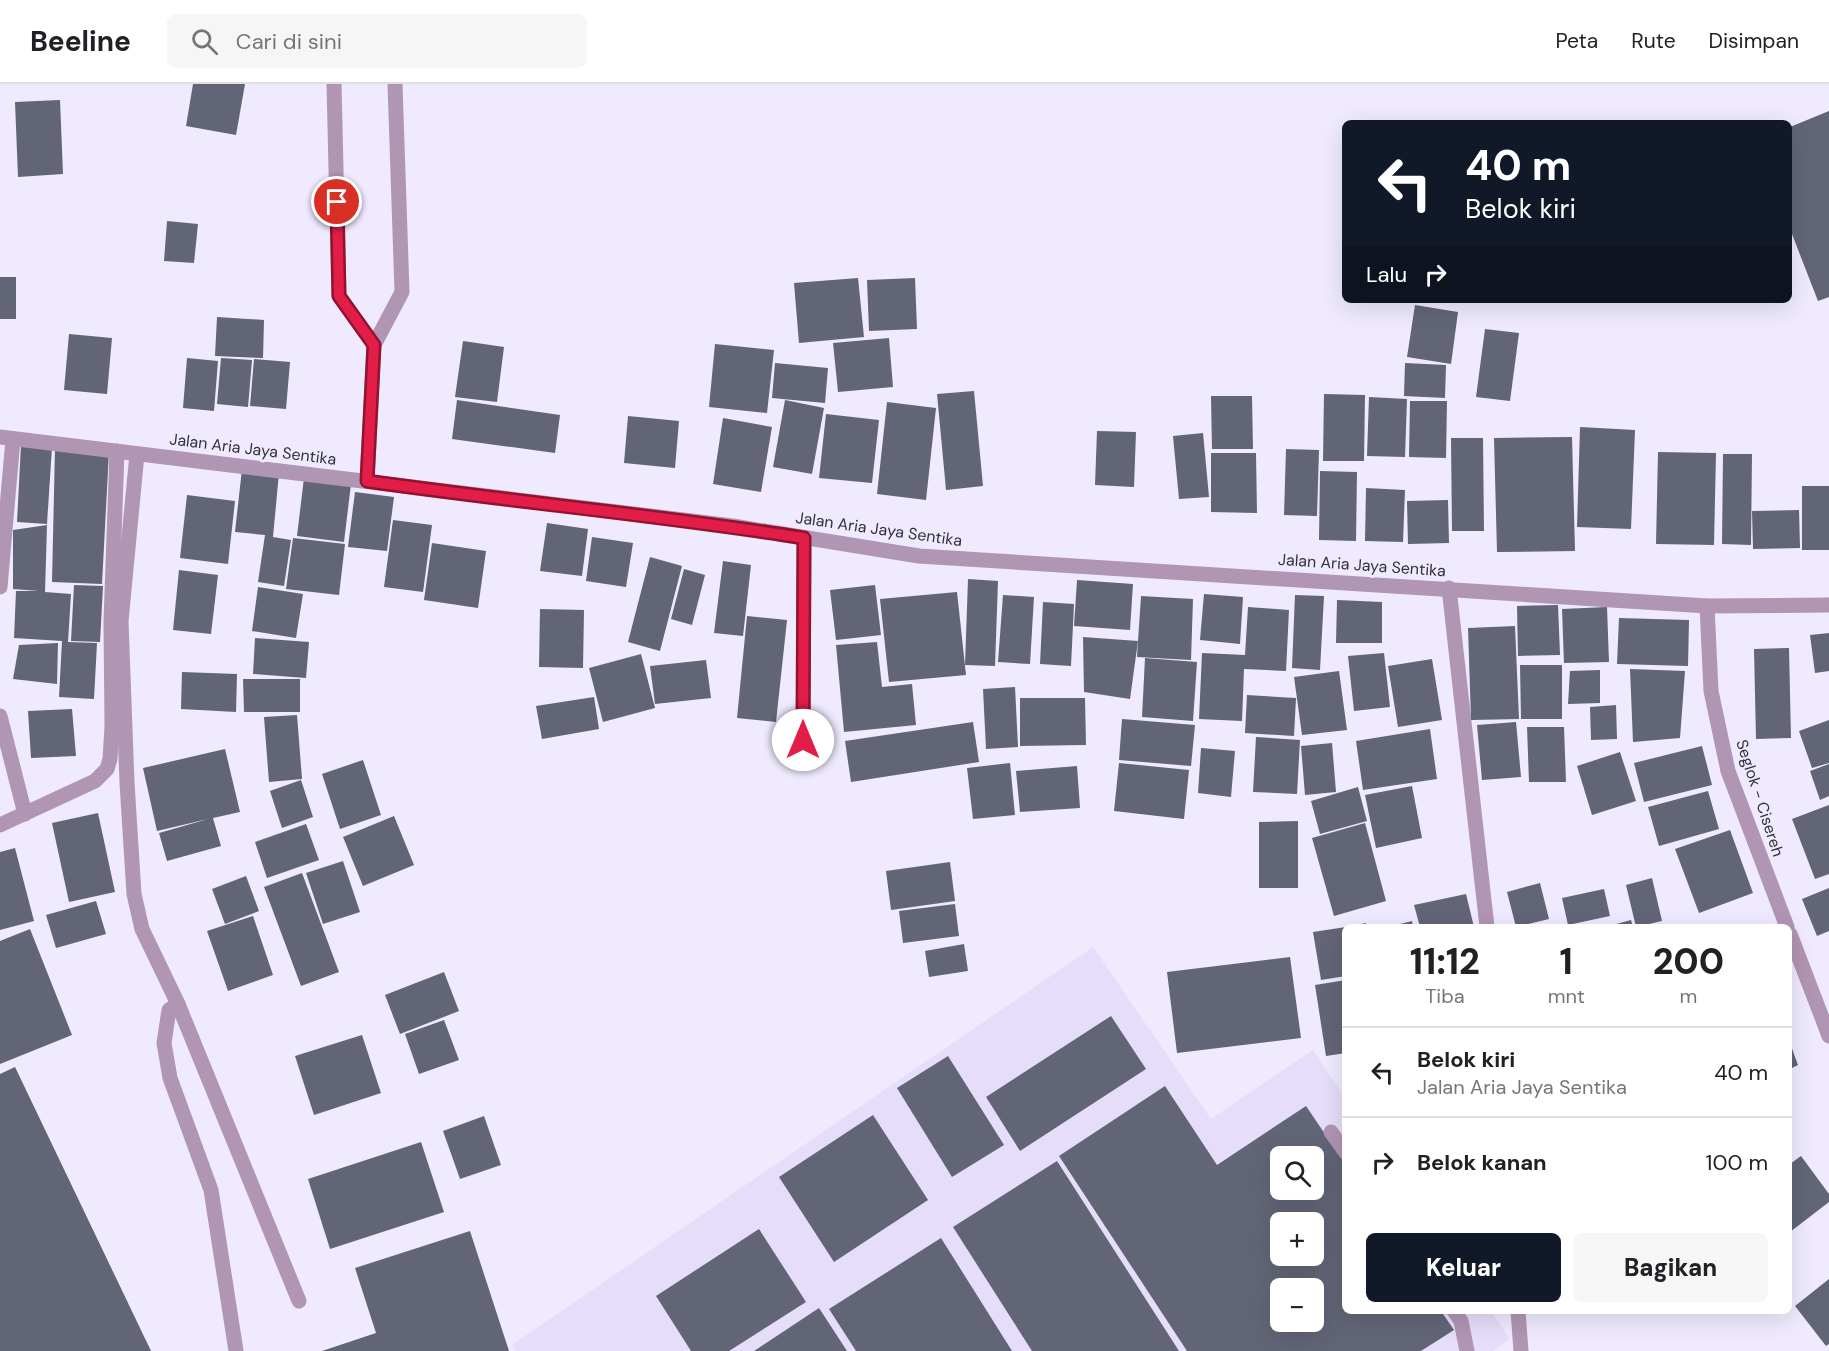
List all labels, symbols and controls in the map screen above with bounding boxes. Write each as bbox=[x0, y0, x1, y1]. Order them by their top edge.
search box bbox=[167, 14, 587, 68]
text: Beeline bbox=[30, 23, 131, 60]
icon: search bbox=[188, 25, 221, 58]
text: Cari di sini bbox=[236, 27, 342, 56]
text: Peta bbox=[1555, 27, 1598, 55]
text: Rute bbox=[1631, 27, 1676, 55]
text: Disimpan bbox=[1709, 27, 1799, 55]
text: 40 m bbox=[1465, 138, 1571, 193]
icon: left bbox=[1366, 144, 1444, 222]
pin bbox=[311, 176, 362, 227]
icon: arrive bbox=[320, 185, 353, 218]
text: Belok kiri bbox=[1465, 191, 1576, 226]
icon: right bbox=[1419, 258, 1452, 291]
text: Lalu bbox=[1366, 260, 1407, 289]
street label: Jalan Aria Jaya Sentika bbox=[168, 428, 338, 470]
street label: Jalan Aria Jaya Sentika bbox=[794, 507, 964, 551]
street label: Jalan Aria Jaya Sentika bbox=[1277, 549, 1447, 581]
position arrow bbox=[771, 708, 835, 772]
street label: Seglok - Cisereh bbox=[1731, 737, 1789, 859]
text: 11:12 bbox=[1410, 938, 1480, 985]
text: 1 bbox=[1560, 938, 1573, 985]
text: 200 bbox=[1653, 938, 1724, 985]
text: Tiba bbox=[1425, 983, 1465, 1009]
text: mnt bbox=[1548, 983, 1585, 1009]
text: m bbox=[1680, 983, 1697, 1009]
text: Belok kiri bbox=[1417, 1045, 1515, 1074]
icon: left bbox=[1366, 1056, 1399, 1089]
text: 40 m bbox=[1714, 1058, 1768, 1087]
text: Jalan Aria Jaya Sentika bbox=[1417, 1074, 1627, 1100]
map controls bbox=[1270, 1146, 1324, 1332]
button: search bbox=[1270, 1146, 1324, 1200]
icon: right bbox=[1366, 1146, 1399, 1179]
text: Belok kanan bbox=[1417, 1148, 1547, 1177]
text: 100 m bbox=[1706, 1148, 1768, 1177]
button: + bbox=[1270, 1212, 1324, 1266]
button: Keluar bbox=[1366, 1233, 1561, 1302]
button: Bagikan bbox=[1573, 1233, 1768, 1302]
button: − bbox=[1270, 1278, 1324, 1332]

